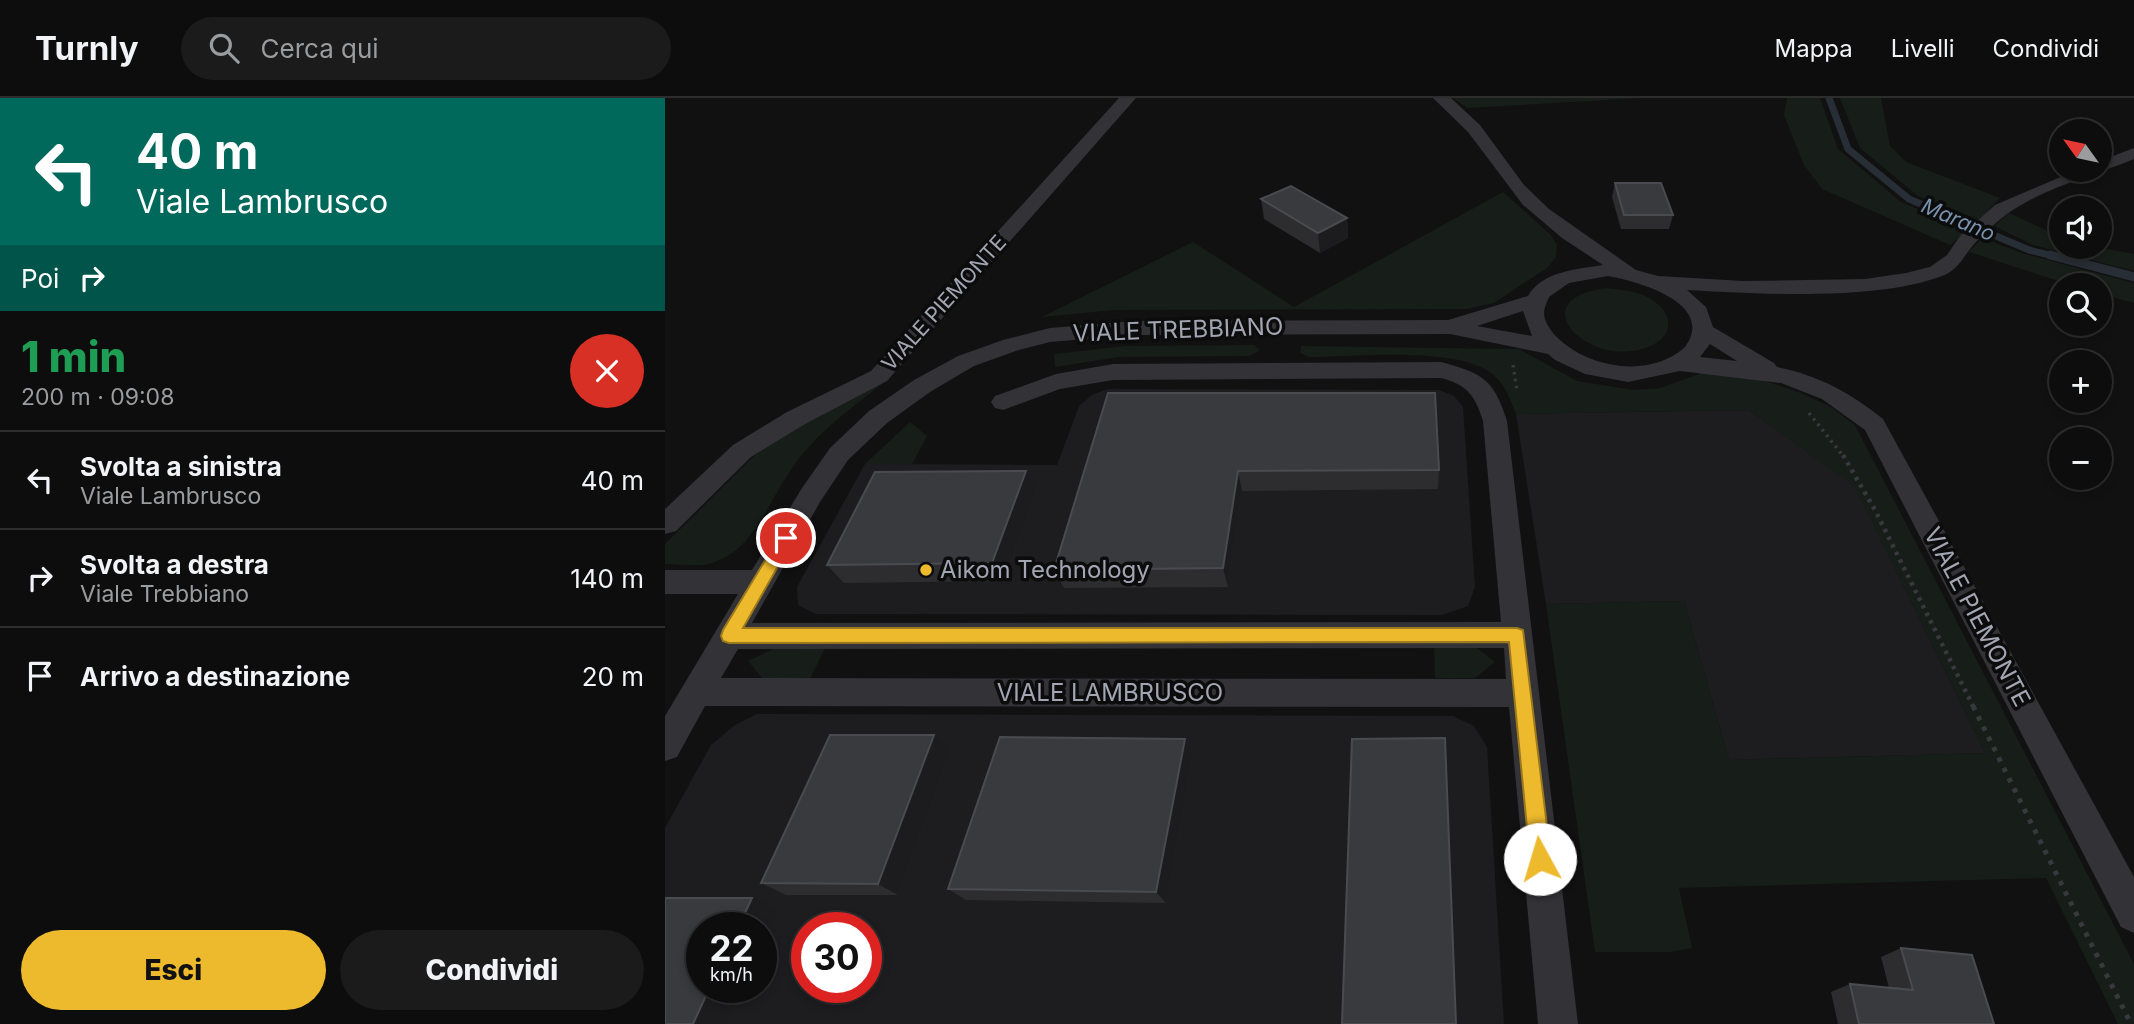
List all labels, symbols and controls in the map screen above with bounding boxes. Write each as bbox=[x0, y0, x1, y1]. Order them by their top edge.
search box bbox=[181, 17, 671, 80]
text: Turnly bbox=[35, 28, 139, 68]
icon: search bbox=[205, 29, 243, 67]
text: Cerca qui bbox=[261, 33, 379, 64]
text: Mappa bbox=[1774, 34, 1853, 63]
text: Livelli bbox=[1891, 34, 1955, 63]
text: Condividi bbox=[1993, 34, 2099, 63]
north arrow bbox=[2049, 119, 2112, 182]
map controls bbox=[2049, 119, 2112, 490]
text: 40 m bbox=[136, 122, 259, 181]
icon: left bbox=[21, 126, 112, 217]
text: Viale Lambrusco bbox=[136, 182, 388, 221]
water label: Marano bbox=[1918, 193, 1999, 246]
button: sound bbox=[2049, 196, 2112, 259]
street label: VIALE PIEMONTE bbox=[876, 230, 1011, 376]
icon: right bbox=[73, 259, 111, 297]
text: Poi bbox=[21, 263, 59, 294]
button: search bbox=[2049, 273, 2112, 336]
street label: VIALE TREBBIANO bbox=[1072, 311, 1284, 348]
text: 1 min bbox=[21, 331, 126, 382]
button: close bbox=[570, 334, 644, 408]
button: + bbox=[2049, 350, 2112, 413]
text: 200 m · 09:08 bbox=[21, 383, 174, 411]
button: − bbox=[2049, 427, 2112, 490]
text: Svolta a sinistra bbox=[80, 451, 282, 482]
icon: left bbox=[21, 461, 59, 499]
text: 40 m bbox=[581, 465, 644, 496]
text: Viale Lambrusco bbox=[80, 482, 261, 510]
pin bbox=[756, 508, 816, 568]
icon: arrive bbox=[767, 519, 805, 557]
street label: VIALE PIEMONTE bbox=[1918, 522, 2037, 711]
text: Svolta a destra bbox=[80, 549, 269, 580]
place label: Aikom Technology bbox=[940, 555, 1150, 584]
icon: right bbox=[21, 559, 59, 597]
marker: Aikom Technology bbox=[918, 562, 934, 578]
text: 140 m bbox=[570, 563, 644, 594]
text: Viale Trebbiano bbox=[80, 580, 249, 608]
icon: arrive bbox=[21, 657, 59, 695]
text: Arrivo a destinazione bbox=[80, 661, 350, 692]
text: 20 m bbox=[582, 661, 644, 692]
street label: VIALE LAMBRUSCO bbox=[997, 678, 1223, 707]
position arrow bbox=[1503, 822, 1577, 896]
speed limit sign: 30 bbox=[791, 912, 882, 1003]
text: 22 bbox=[709, 927, 754, 969]
button: Esci bbox=[21, 930, 326, 1010]
button: Condividi bbox=[340, 930, 644, 1010]
text: km/h bbox=[710, 964, 753, 985]

